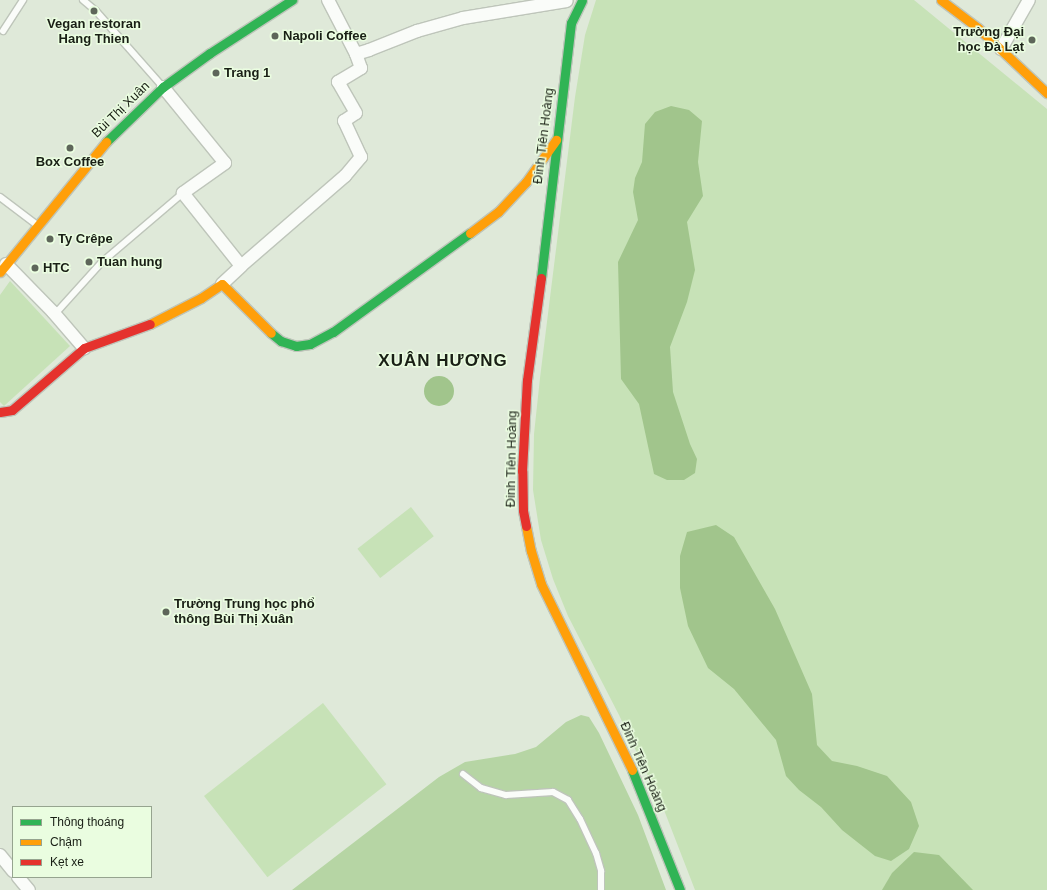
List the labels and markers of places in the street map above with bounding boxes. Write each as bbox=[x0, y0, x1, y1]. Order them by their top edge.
marker: Vegan restoran Hang Thien bbox=[89, 6, 99, 16]
place label: Vegan restoran Hang Thien bbox=[47, 17, 141, 48]
place label: Trường Đại học Đà Lạt bbox=[953, 25, 1024, 56]
place label: Napoli Coffee bbox=[283, 28, 367, 44]
marker: Napoli Coffee bbox=[270, 31, 280, 41]
marker: Trường Đại học Đà Lạt bbox=[1027, 35, 1037, 45]
place label: Trang 1 bbox=[224, 65, 270, 81]
marker: Trang 1 bbox=[211, 68, 221, 78]
marker: Box Coffee bbox=[65, 143, 75, 153]
place label: Box Coffee bbox=[36, 154, 104, 170]
place label: Ty Crêpe bbox=[58, 231, 113, 247]
marker: Ty Crêpe bbox=[45, 234, 55, 244]
place label: Tuan hung bbox=[97, 254, 162, 270]
marker: Tuan hung bbox=[84, 257, 94, 267]
place label: HTC bbox=[43, 260, 70, 276]
marker: HTC bbox=[30, 263, 40, 273]
place label: Trường Trung học phổ thông Bùi Thị Xuân bbox=[174, 597, 315, 628]
marker: Trường Trung học phổ thông Bùi Thị Xuân bbox=[161, 607, 171, 617]

